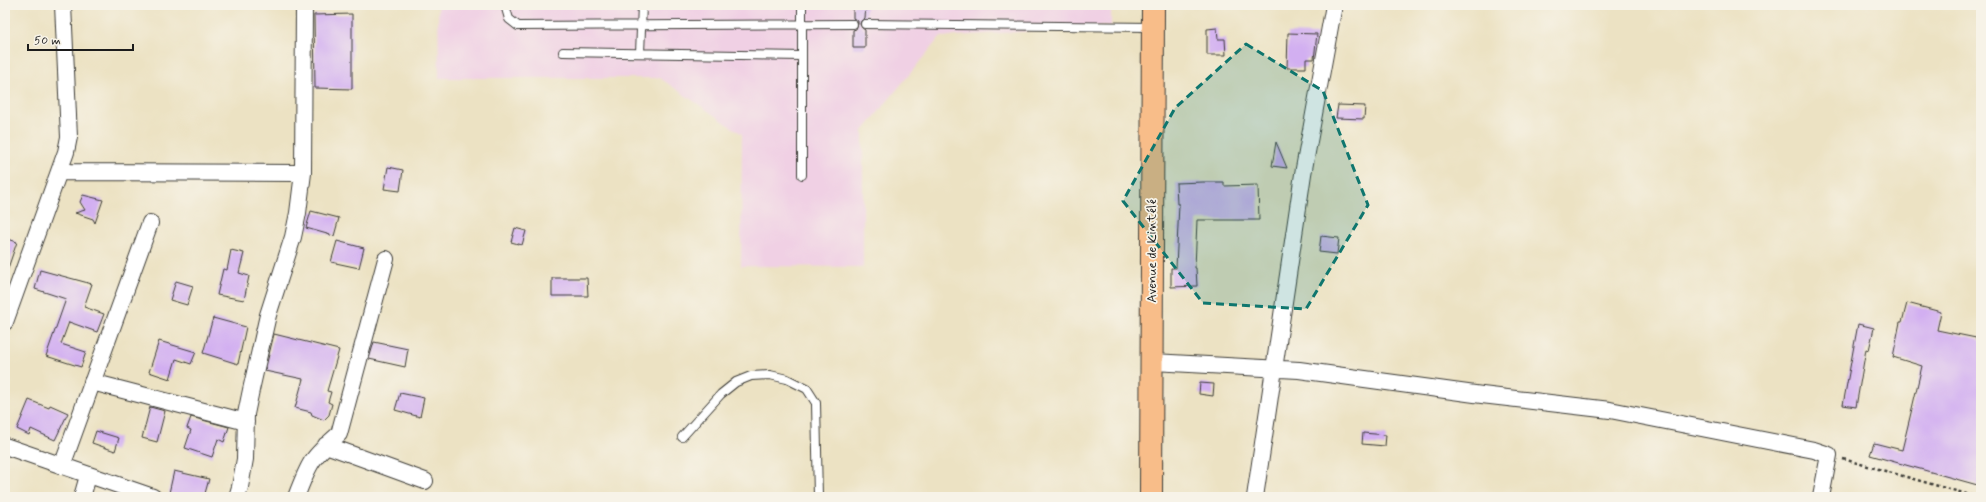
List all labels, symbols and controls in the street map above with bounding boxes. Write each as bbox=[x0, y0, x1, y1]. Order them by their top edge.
scale bar bbox=[28, 26, 133, 52]
text: 50 m bbox=[34, 33, 61, 49]
street label: Avenue de Kintélé bbox=[1144, 199, 1161, 303]

